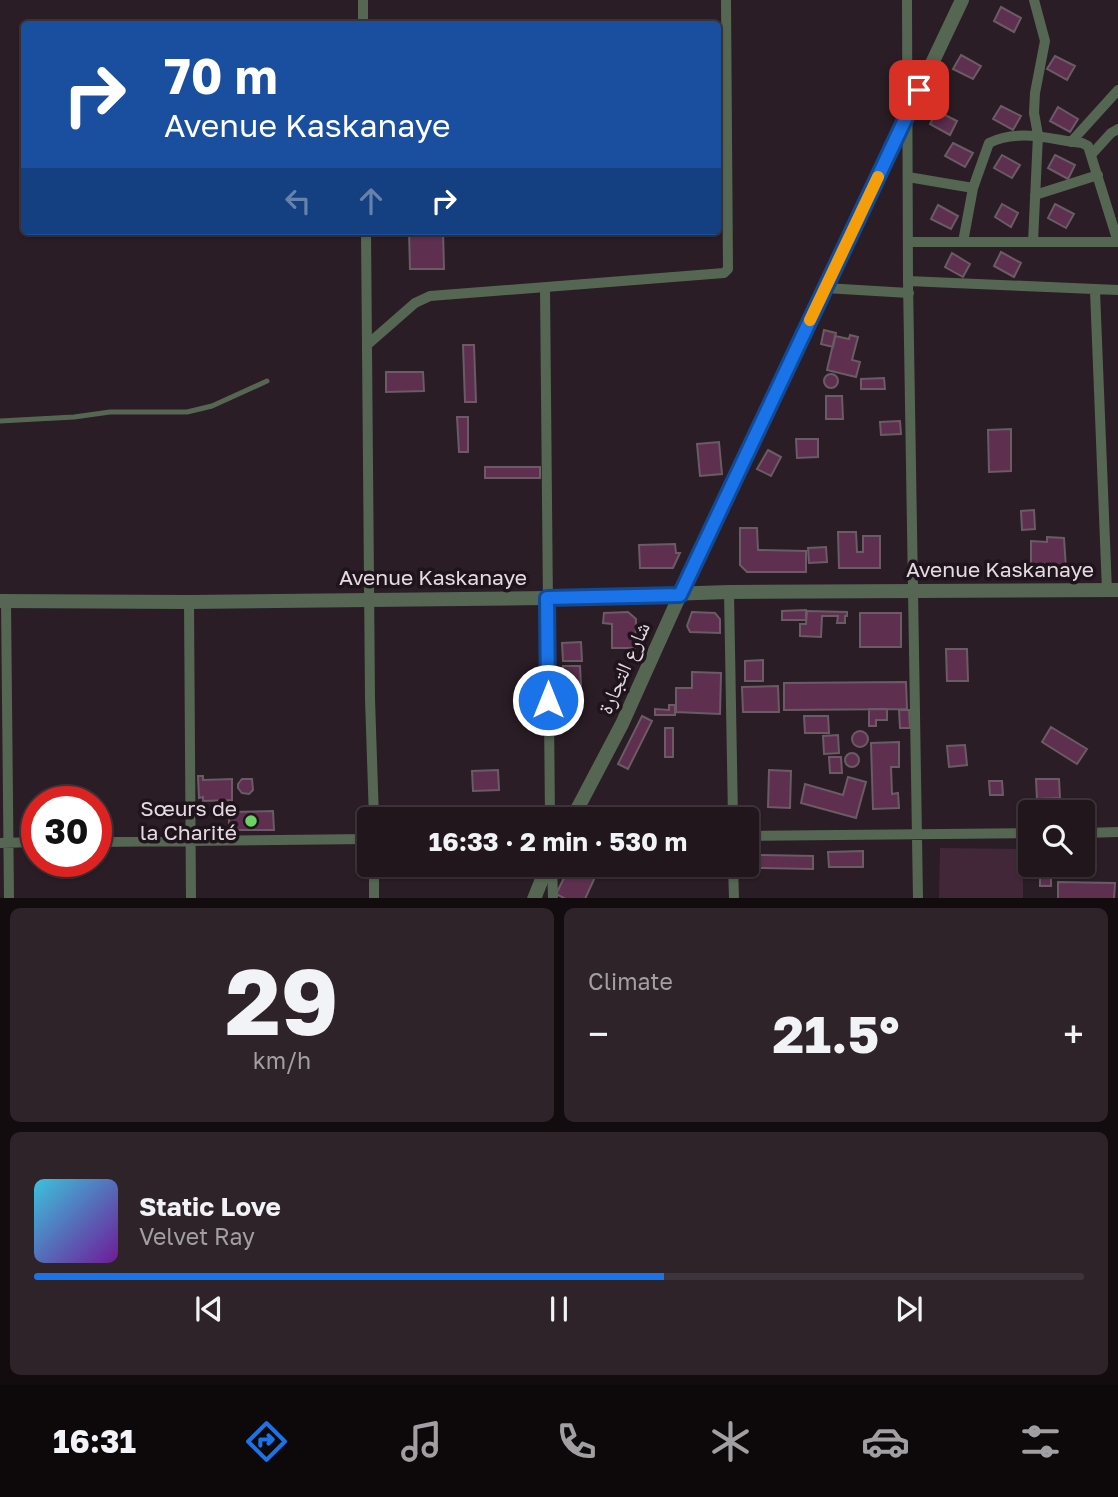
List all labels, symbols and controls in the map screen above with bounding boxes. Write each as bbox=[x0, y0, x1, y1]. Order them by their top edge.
text: 70 m bbox=[164, 46, 278, 105]
icon: right bbox=[49, 49, 140, 140]
pin bbox=[889, 60, 949, 120]
icon: arrive bbox=[900, 71, 938, 109]
text: Avenue Kaskanaye bbox=[164, 106, 451, 144]
icon: left bbox=[279, 182, 317, 220]
icon: ahead bbox=[352, 182, 390, 220]
icon: right bbox=[425, 182, 463, 220]
street label: Avenue Kaskanaye bbox=[906, 556, 1094, 582]
street label: Avenue Kaskanaye bbox=[339, 564, 527, 590]
street label: شارع التجارة bbox=[591, 617, 656, 718]
position arrow bbox=[511, 663, 585, 737]
speed limit sign: 30 bbox=[21, 786, 112, 877]
place label: Sœurs de la Charité bbox=[140, 795, 237, 845]
map controls bbox=[1018, 800, 1095, 877]
button: search bbox=[1018, 800, 1095, 877]
marker: Sœurs de la Charité bbox=[243, 813, 259, 829]
text: 16:33 · 2 min · 530 m bbox=[429, 826, 687, 857]
text: 29 bbox=[225, 946, 339, 1055]
text: Climate bbox=[588, 967, 673, 995]
text: 21.5° bbox=[772, 1002, 900, 1064]
text: − bbox=[588, 1011, 609, 1056]
text: + bbox=[1063, 1011, 1084, 1056]
text: km/h bbox=[253, 1046, 311, 1074]
text: Static Love bbox=[139, 1191, 281, 1222]
text: Velvet Ray bbox=[139, 1222, 255, 1250]
icon: previous bbox=[190, 1290, 228, 1328]
icon: pause bbox=[540, 1290, 578, 1328]
icon: next bbox=[890, 1290, 928, 1328]
icon: directions bbox=[242, 1417, 291, 1466]
icon: music bbox=[397, 1417, 446, 1466]
icon: phone bbox=[552, 1417, 601, 1466]
icon: climate bbox=[706, 1417, 755, 1466]
icon: car bbox=[861, 1417, 910, 1466]
icon: filters bbox=[1016, 1417, 1065, 1466]
text: 16:31 bbox=[53, 1422, 136, 1460]

